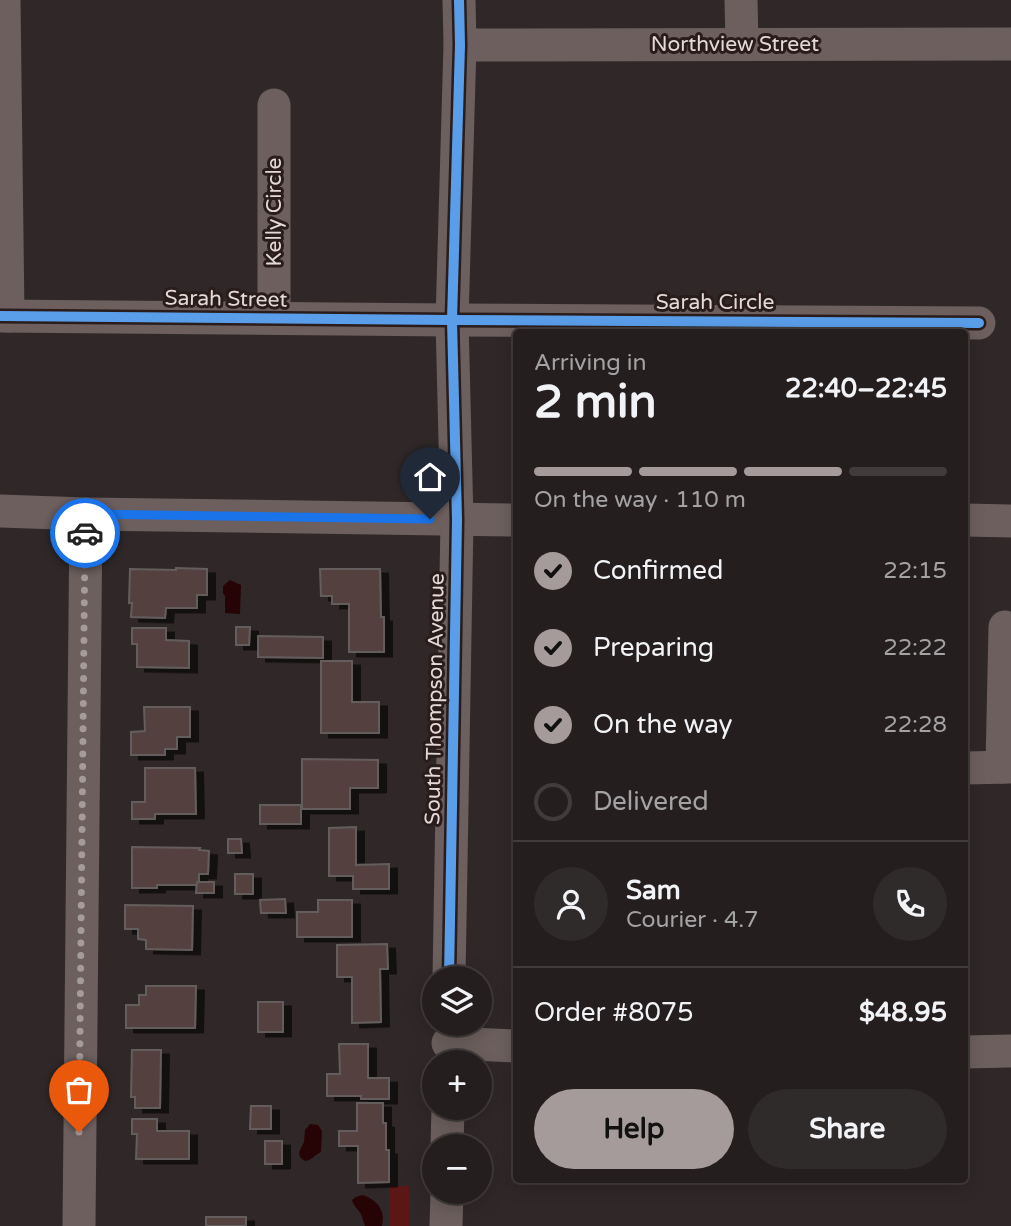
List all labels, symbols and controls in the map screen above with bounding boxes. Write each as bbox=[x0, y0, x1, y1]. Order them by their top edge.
street label: Northview Street bbox=[651, 32, 819, 57]
street label: Kelly Circle bbox=[262, 157, 287, 267]
street label: Sarah Street bbox=[164, 285, 288, 313]
street label: Sarah Circle bbox=[656, 290, 774, 315]
text: Arriving in bbox=[534, 349, 647, 377]
text: 22:40–22:45 bbox=[785, 373, 947, 404]
text: 2 min bbox=[534, 375, 657, 430]
pin bbox=[400, 447, 460, 519]
icon: home bbox=[411, 458, 449, 496]
text: On the way · 110 m bbox=[534, 486, 746, 514]
courier bbox=[50, 498, 120, 568]
icon: car bbox=[66, 514, 104, 552]
icon: check bbox=[534, 552, 572, 590]
text: Confirmed bbox=[593, 555, 723, 586]
text: 22:15 bbox=[883, 557, 947, 585]
street label: South Thompson Avenue bbox=[420, 573, 450, 825]
icon: check bbox=[534, 629, 572, 667]
text: Preparing bbox=[593, 632, 714, 663]
text: 22:22 bbox=[883, 634, 947, 662]
icon: check bbox=[534, 706, 572, 744]
text: On the way bbox=[593, 709, 733, 740]
text: 22:28 bbox=[883, 711, 947, 739]
text: Delivered bbox=[593, 786, 709, 817]
button: person bbox=[534, 867, 608, 941]
button: phone bbox=[873, 867, 947, 941]
text: Sam bbox=[626, 875, 681, 906]
text: Courier · 4.7 bbox=[626, 906, 759, 934]
map controls bbox=[422, 966, 492, 1204]
button: layers bbox=[422, 966, 492, 1036]
text: Order #8075 bbox=[534, 997, 694, 1028]
text: $48.95 bbox=[859, 997, 947, 1028]
button: + bbox=[422, 1050, 492, 1120]
pin bbox=[49, 1060, 109, 1132]
icon: bag bbox=[60, 1071, 98, 1109]
button: Help bbox=[534, 1089, 734, 1169]
button: Share bbox=[748, 1089, 947, 1169]
button: − bbox=[422, 1134, 492, 1204]

